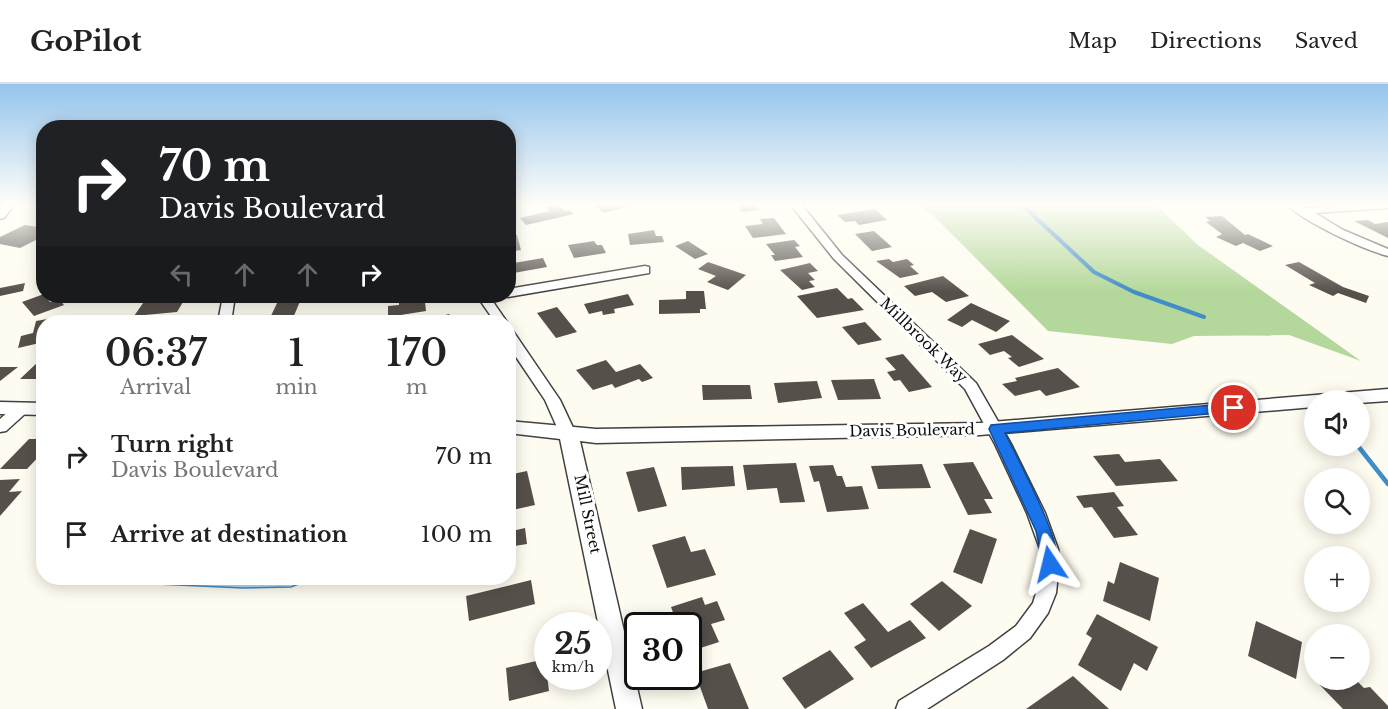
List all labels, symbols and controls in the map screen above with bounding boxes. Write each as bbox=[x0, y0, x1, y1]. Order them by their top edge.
text: GoPilot bbox=[30, 24, 142, 59]
text: Map bbox=[1068, 28, 1117, 54]
text: Directions bbox=[1150, 28, 1262, 54]
text: Saved bbox=[1295, 28, 1358, 54]
text: 70 m bbox=[159, 140, 270, 192]
icon: right bbox=[60, 144, 138, 222]
text: Davis Boulevard bbox=[159, 192, 385, 225]
icon: left bbox=[165, 258, 198, 291]
icon: ahead bbox=[228, 258, 261, 291]
icon: ahead bbox=[291, 258, 324, 291]
icon: right bbox=[354, 258, 387, 291]
street label: Millbrook Way bbox=[876, 293, 972, 387]
text: 06:37 bbox=[105, 331, 207, 376]
text: 1 bbox=[289, 331, 304, 376]
text: 170 bbox=[386, 331, 447, 376]
text: Arrival bbox=[120, 375, 191, 399]
text: min bbox=[275, 375, 318, 399]
text: m bbox=[406, 375, 427, 399]
pin bbox=[1208, 382, 1259, 433]
map controls bbox=[1304, 390, 1370, 690]
button: sound bbox=[1304, 390, 1370, 456]
icon: arrive bbox=[1217, 391, 1250, 424]
street label: Davis Boulevard bbox=[849, 419, 975, 441]
text: Turn right bbox=[111, 431, 233, 458]
icon: right bbox=[60, 440, 93, 473]
text: 70 m bbox=[435, 443, 492, 470]
text: Davis Boulevard bbox=[111, 458, 279, 482]
button: search bbox=[1304, 468, 1370, 534]
street label: Mill Street bbox=[570, 473, 606, 556]
icon: arrive bbox=[60, 518, 93, 551]
text: Arrive at destination bbox=[111, 521, 348, 548]
text: 100 m bbox=[421, 521, 492, 548]
position arrow bbox=[1018, 532, 1082, 596]
button: + bbox=[1304, 546, 1370, 612]
speed limit sign: 30 bbox=[624, 612, 702, 690]
button: − bbox=[1304, 624, 1370, 690]
text: 25 bbox=[554, 625, 592, 662]
text: km/h bbox=[552, 657, 594, 676]

